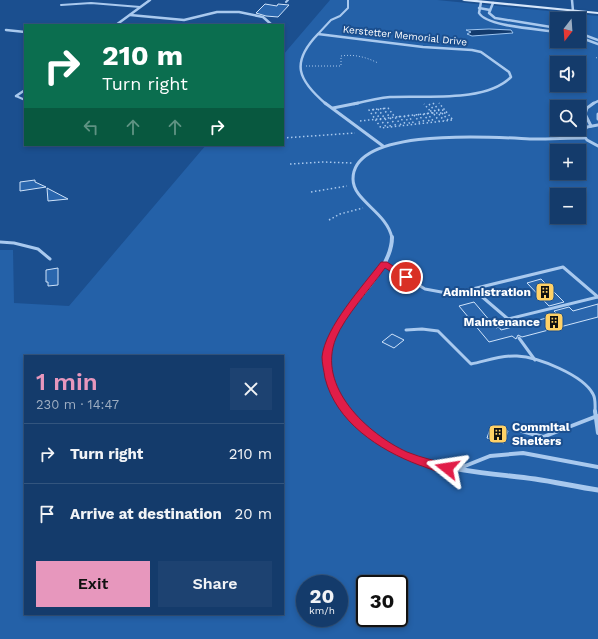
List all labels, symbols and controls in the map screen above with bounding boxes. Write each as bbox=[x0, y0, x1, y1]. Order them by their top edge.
north arrow bbox=[550, 12, 586, 48]
map controls bbox=[550, 12, 586, 224]
street label: Kerstetter Memorial Drive bbox=[342, 24, 468, 48]
text: 210 m bbox=[102, 39, 183, 72]
icon: right bbox=[36, 40, 88, 92]
button: sound bbox=[550, 56, 586, 92]
text: Turn right bbox=[102, 73, 188, 94]
button: search bbox=[550, 100, 586, 136]
icon: left bbox=[80, 116, 102, 138]
icon: ahead bbox=[122, 116, 144, 138]
icon: ahead bbox=[164, 116, 186, 138]
icon: right bbox=[206, 116, 228, 138]
button: + bbox=[550, 144, 586, 180]
button: − bbox=[550, 188, 586, 224]
pin bbox=[389, 260, 423, 294]
icon: arrive bbox=[395, 266, 417, 288]
building icon: Administration bbox=[534, 281, 556, 303]
place label: Administration bbox=[443, 285, 531, 299]
building icon: Maintenance bbox=[543, 311, 565, 333]
place label: Maintenance bbox=[463, 315, 540, 329]
text: 1 min bbox=[36, 368, 98, 396]
button: close bbox=[230, 368, 272, 410]
text: 230 m · 14:47 bbox=[36, 397, 119, 412]
place label: Commital Shelters bbox=[512, 420, 570, 448]
building icon: Commital Shelters bbox=[487, 423, 509, 445]
icon: right bbox=[36, 443, 58, 465]
text: Turn right bbox=[70, 445, 143, 463]
text: 210 m bbox=[229, 445, 272, 463]
position arrow bbox=[426, 447, 468, 489]
icon: arrive bbox=[36, 503, 58, 525]
text: Arrive at destination bbox=[70, 505, 222, 523]
text: 20 m bbox=[235, 505, 272, 523]
button: Exit bbox=[36, 561, 150, 607]
button: Share bbox=[158, 561, 272, 607]
speed limit sign: 30 bbox=[356, 575, 408, 627]
text: 20 bbox=[310, 584, 334, 608]
text: km/h bbox=[309, 605, 335, 616]

